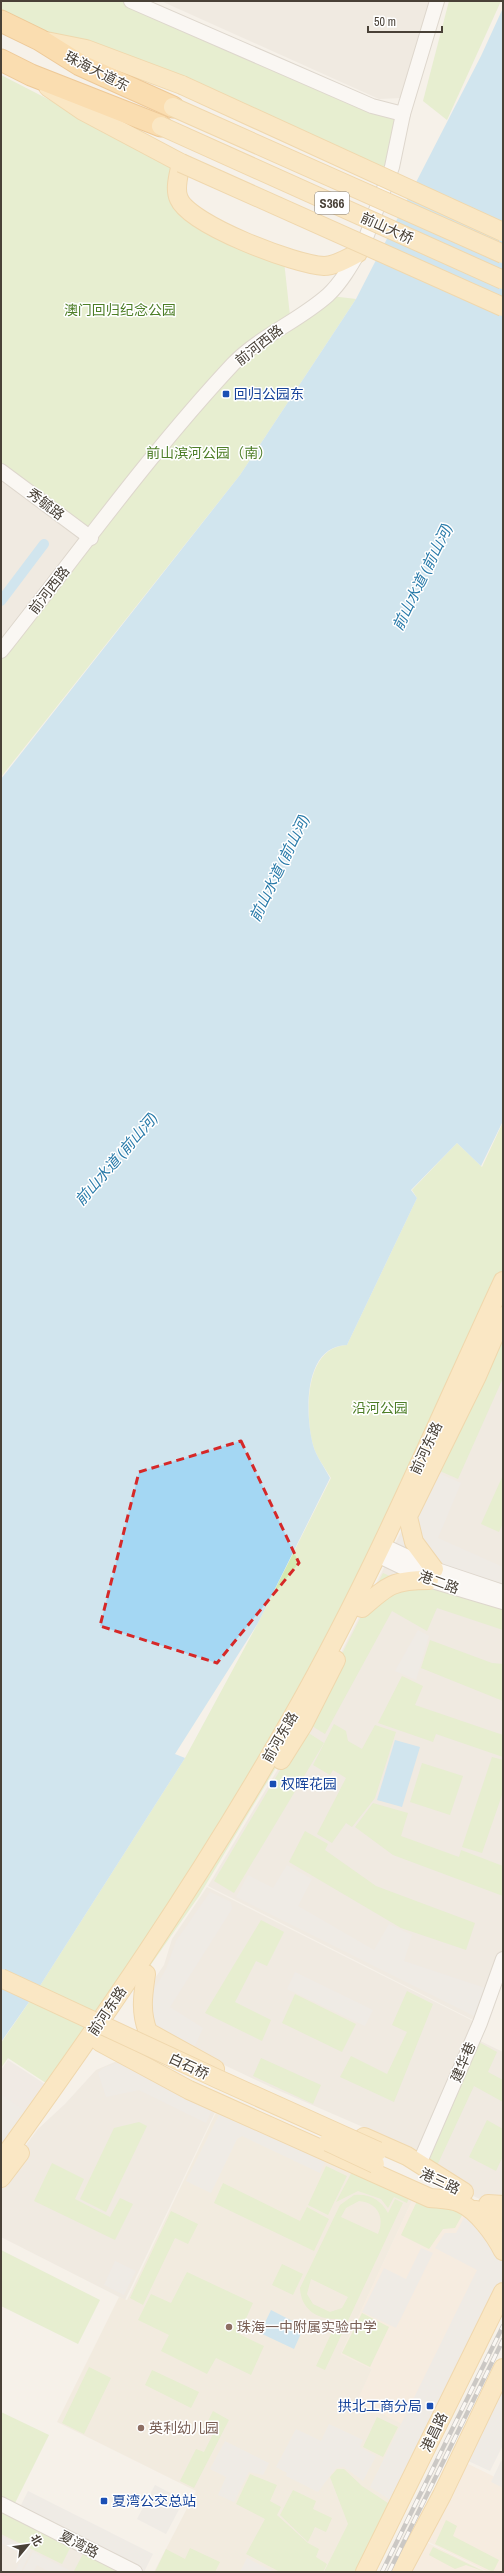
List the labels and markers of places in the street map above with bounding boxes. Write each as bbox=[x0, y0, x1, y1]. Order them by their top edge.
place label: 回归公园东 bbox=[234, 385, 304, 403]
marker: 回归公园东 bbox=[221, 389, 231, 399]
place label: 权晖花园 bbox=[281, 1775, 337, 1793]
marker: 权晖花园 bbox=[268, 1779, 278, 1789]
place label: 珠海一中附属实验中学 bbox=[237, 2318, 377, 2336]
marker: 珠海一中附属实验中学 bbox=[224, 2322, 234, 2332]
place label: 拱北工商分局 bbox=[338, 2397, 422, 2415]
marker: 拱北工商分局 bbox=[425, 2401, 435, 2411]
place label: 英利幼儿园 bbox=[149, 2419, 219, 2437]
marker: 英利幼儿园 bbox=[136, 2423, 146, 2433]
place label: 夏湾公交总站 bbox=[112, 2492, 196, 2510]
marker: 夏湾公交总站 bbox=[99, 2496, 109, 2506]

